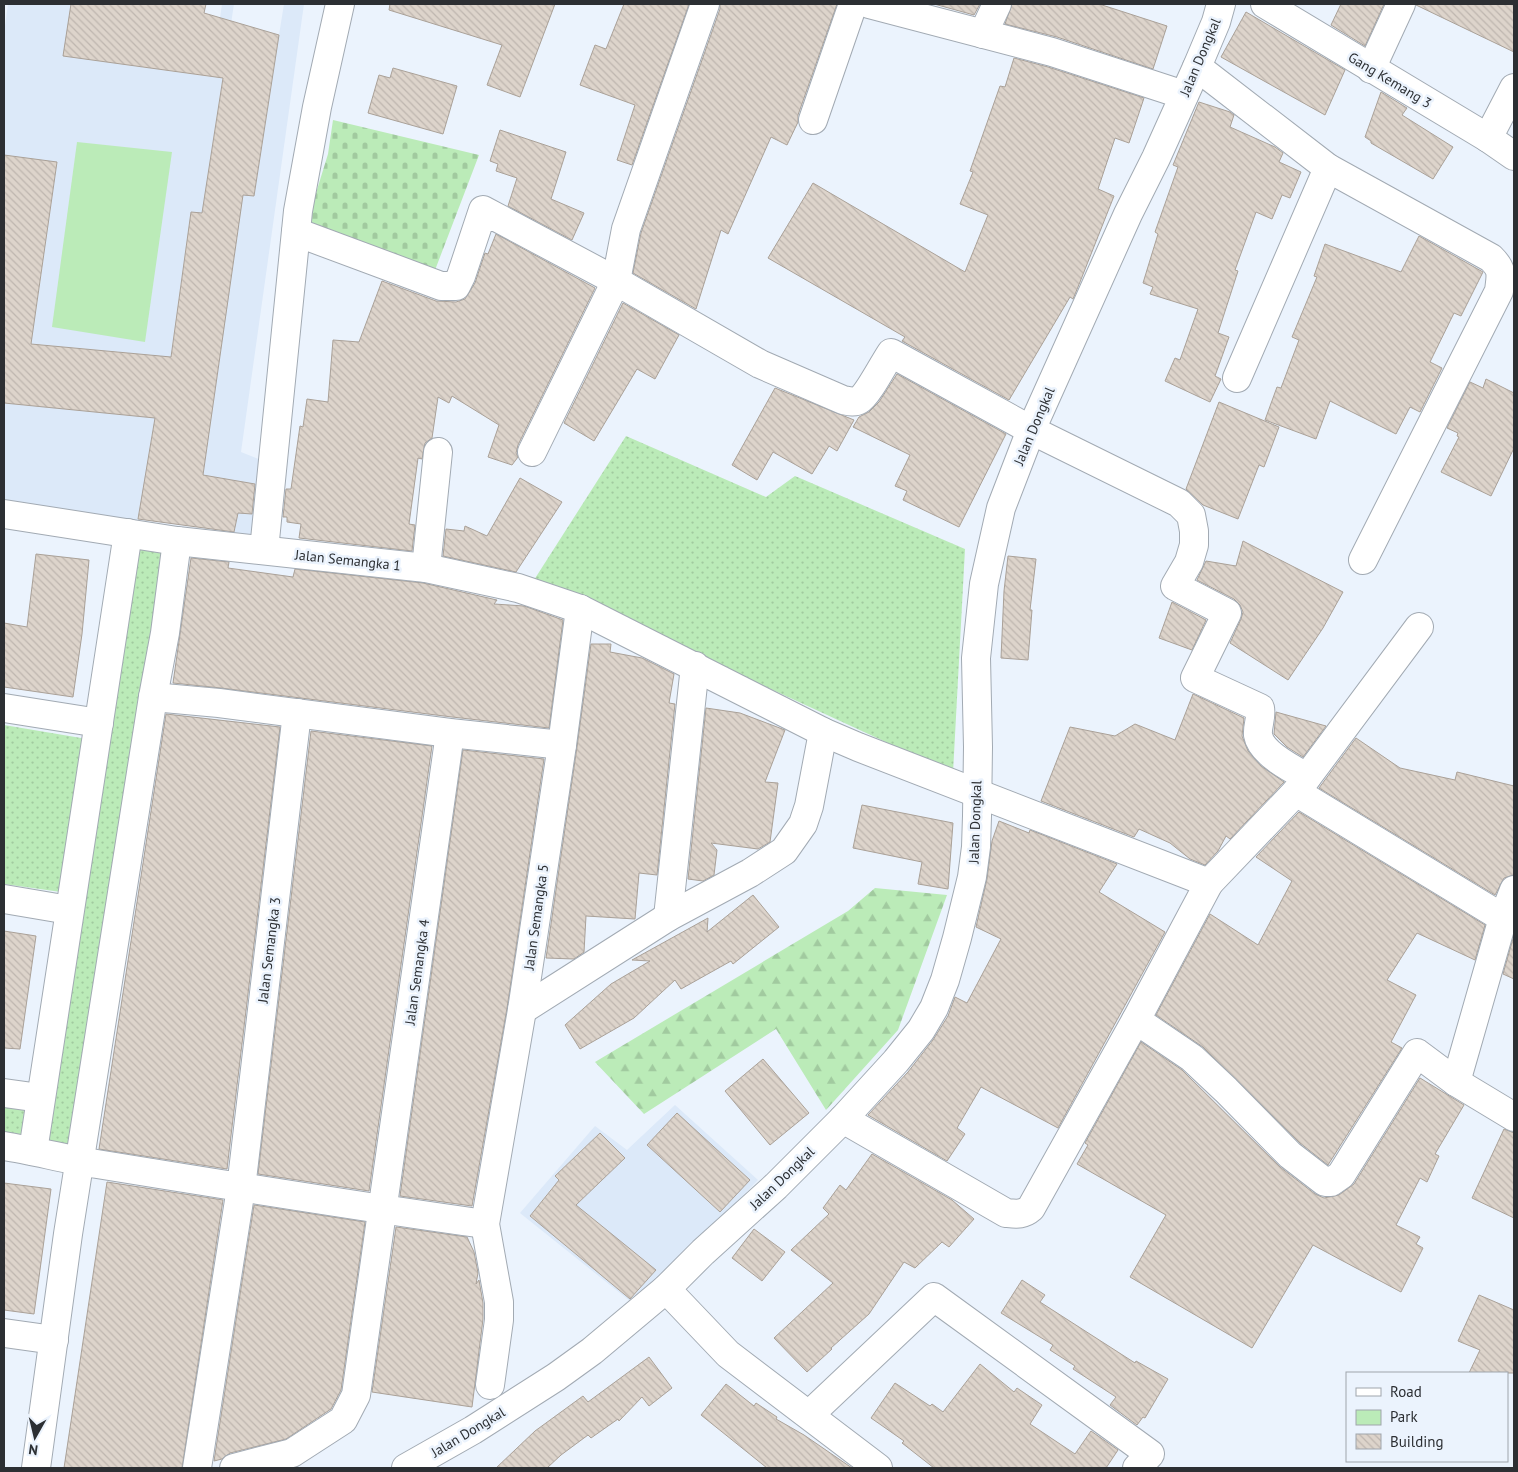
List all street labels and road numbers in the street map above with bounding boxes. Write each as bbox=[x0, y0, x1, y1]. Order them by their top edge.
street label: Jalan Dongkal bbox=[1175, 15, 1225, 100]
street label: Gang Kemang 3 bbox=[1345, 48, 1435, 112]
street label: Jalan Dongkal bbox=[1009, 384, 1059, 469]
street label: Jalan Semangka 1 bbox=[293, 545, 402, 575]
street label: Jalan Dongkal bbox=[965, 780, 985, 865]
street label: Jalan Semangka 5 bbox=[520, 863, 552, 972]
street label: Jalan Semangka 3 bbox=[253, 896, 284, 1005]
street label: Jalan Semangka 4 bbox=[401, 918, 433, 1027]
street label: Jalan Dongkal bbox=[745, 1143, 818, 1214]
street label: Jalan Dongkal bbox=[427, 1403, 508, 1462]

